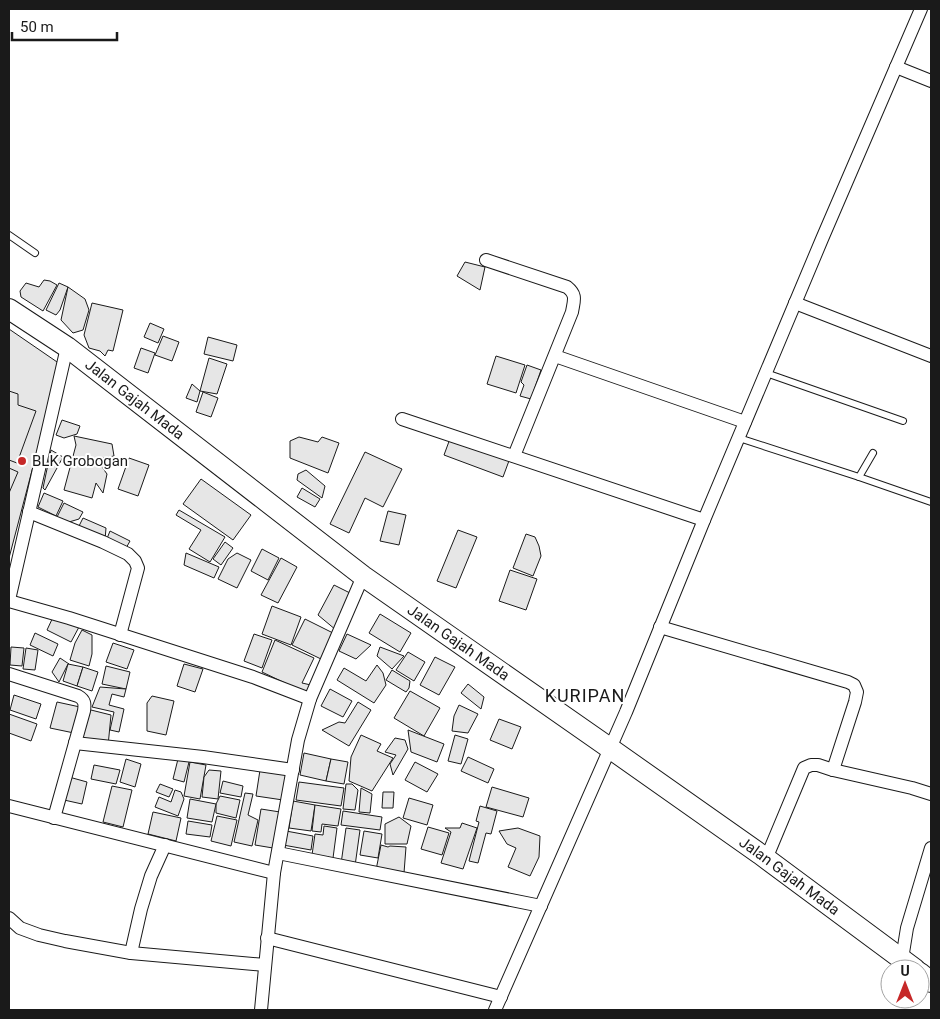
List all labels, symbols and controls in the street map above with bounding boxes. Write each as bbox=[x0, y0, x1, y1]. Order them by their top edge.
scale bar bbox=[12, 10, 118, 42]
text: 50 m bbox=[20, 18, 54, 36]
street label: Jalan Gajah Mada bbox=[82, 355, 188, 443]
place label: BLK Grobogan bbox=[32, 452, 128, 470]
marker: BLK Grobogan bbox=[16, 455, 28, 467]
street label: Jalan Gajah Mada bbox=[404, 601, 513, 684]
district label: KURIPAN bbox=[545, 685, 625, 706]
street label: Jalan Gajah Mada bbox=[736, 833, 843, 919]
north arrow bbox=[880, 959, 930, 1009]
text: U bbox=[900, 963, 910, 979]

